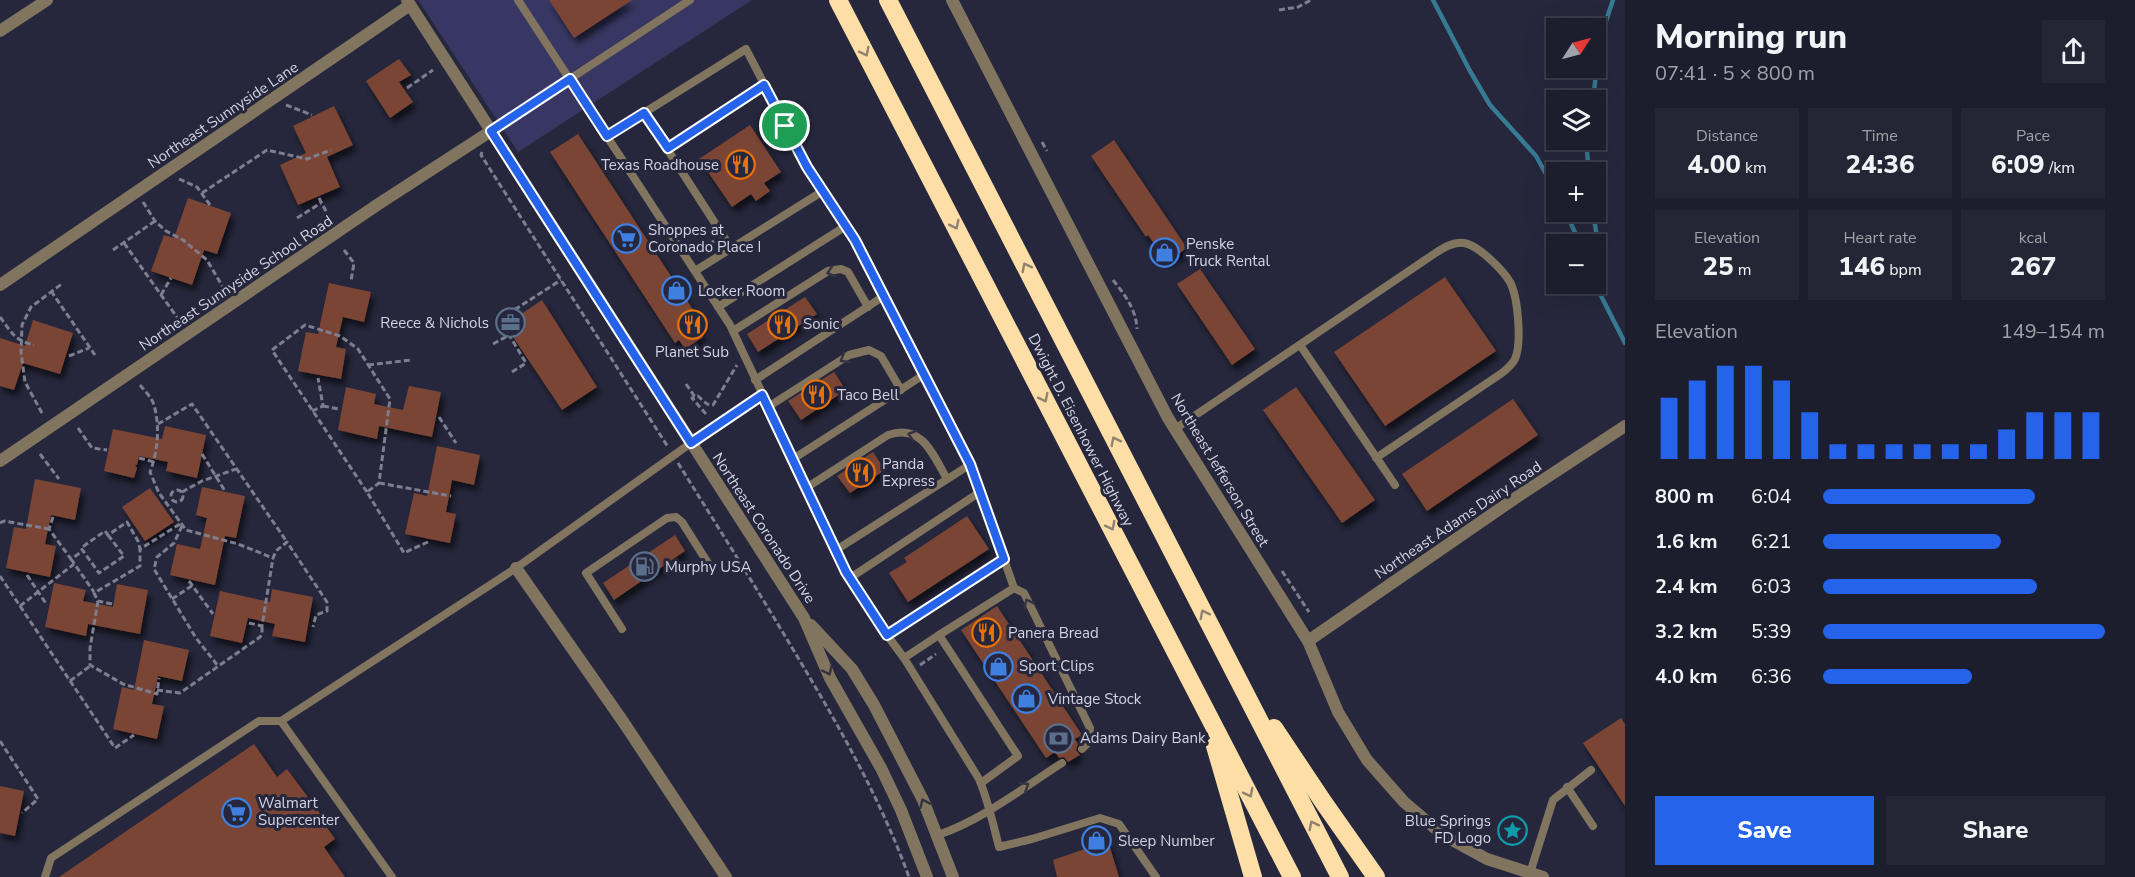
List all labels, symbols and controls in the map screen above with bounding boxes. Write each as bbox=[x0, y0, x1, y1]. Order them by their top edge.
text: Morning run bbox=[1655, 15, 1847, 60]
north arrow bbox=[1546, 18, 1606, 78]
map controls bbox=[1546, 18, 1606, 294]
button: share bbox=[2042, 20, 2105, 83]
one-way arrow bbox=[858, 46, 869, 56]
street label: Northeast Sunnyside Lane bbox=[144, 57, 302, 173]
text: 07:41 · 5 × 800 m bbox=[1655, 60, 1815, 87]
button: layers bbox=[1546, 90, 1606, 150]
pin bbox=[759, 100, 810, 151]
icon: arrive bbox=[768, 109, 801, 142]
text: Distance bbox=[1696, 125, 1758, 147]
text: Time bbox=[1862, 125, 1898, 147]
text: Pace bbox=[2016, 125, 2050, 147]
text: 4.00 bbox=[1687, 147, 1741, 182]
text: 24:36 bbox=[1845, 147, 1915, 182]
text: 6:09 bbox=[1991, 147, 2045, 182]
restaurant icon: Texas Roadhouse bbox=[724, 149, 756, 181]
place label: Texas Roadhouse bbox=[601, 155, 719, 175]
text: km bbox=[1741, 157, 1767, 179]
text: /km bbox=[2045, 157, 2075, 179]
button: + bbox=[1546, 162, 1606, 222]
street label: Northeast Sunnyside School Road bbox=[135, 211, 337, 355]
one-way arrow bbox=[948, 219, 959, 229]
place label: Shoppes at Coronado Place I bbox=[648, 220, 761, 257]
supermarket icon: Shoppes at Coronado Place I bbox=[611, 223, 643, 255]
text: Elevation bbox=[1694, 227, 1760, 249]
text: Heart rate bbox=[1843, 227, 1917, 249]
text: kcal bbox=[2019, 227, 2047, 249]
place label: Penske Truck Rental bbox=[1186, 234, 1271, 271]
button: − bbox=[1546, 234, 1606, 294]
shop icon: Penske Truck Rental bbox=[1149, 237, 1181, 269]
text: 25 bbox=[1702, 249, 1734, 284]
text: 146 bbox=[1838, 249, 1885, 284]
text: 267 bbox=[2010, 249, 2056, 284]
text: m bbox=[1734, 259, 1752, 281]
text: bpm bbox=[1885, 259, 1922, 281]
one-way arrow bbox=[1022, 263, 1033, 274]
one-way arrow bbox=[826, 265, 837, 277]
shop icon: Locker Room bbox=[661, 275, 693, 307]
place label: Locker Room bbox=[698, 281, 785, 301]
office icon: Reece & Nichols bbox=[494, 307, 526, 339]
restaurant icon: Sonic bbox=[766, 308, 798, 340]
restaurant icon: Planet Sub bbox=[676, 309, 708, 341]
place label: Reece & Nichols bbox=[380, 313, 489, 333]
place label: Sonic bbox=[803, 314, 840, 334]
text: Elevation bbox=[1655, 318, 1738, 345]
text: 149–154 m bbox=[2001, 318, 2105, 345]
street label: Dwight D. Eisenhower Highway bbox=[1023, 330, 1139, 530]
place label: Planet Sub bbox=[655, 342, 729, 362]
one-way arrow bbox=[840, 351, 850, 363]
restaurant icon: Taco Bell bbox=[800, 379, 832, 411]
place label: Taco Bell bbox=[837, 385, 899, 405]
street label: Northeast Jefferson Street bbox=[1166, 390, 1274, 551]
one-way arrow bbox=[1037, 392, 1049, 403]
one-way arrow bbox=[907, 430, 917, 442]
one-way arrow bbox=[1111, 437, 1122, 447]
street label: Northeast Coronado Drive bbox=[708, 449, 820, 607]
place label: Panda Express bbox=[882, 454, 935, 491]
street label: Northeast Adams Dairy Road bbox=[1371, 456, 1545, 584]
restaurant icon: Panda Express bbox=[845, 457, 877, 489]
text: 800 m bbox=[1655, 483, 1714, 510]
text: 6:04 bbox=[1751, 483, 1792, 510]
one-way arrow bbox=[1103, 520, 1115, 531]
text: 1.6 km bbox=[1655, 528, 1718, 555]
text: 6:21 bbox=[1751, 528, 1792, 555]
fuel station icon: Murphy USA bbox=[628, 551, 660, 583]
place label: Murphy USA bbox=[665, 557, 751, 577]
text: 2.4 km bbox=[1655, 573, 1718, 600]
text: 6:03 bbox=[1751, 573, 1792, 600]
one-way arrow bbox=[1024, 598, 1036, 609]
one-way arrow bbox=[1200, 610, 1211, 621]
restaurant icon: Panera Bread bbox=[971, 617, 1003, 649]
text: 3.2 km bbox=[1655, 618, 1718, 645]
text: 5:39 bbox=[1751, 618, 1792, 645]
place label: Panera Bread bbox=[1008, 623, 1099, 643]
shop icon: Sport Clips bbox=[982, 650, 1014, 682]
place label: Sport Clips bbox=[1019, 656, 1094, 676]
text: 4.0 km bbox=[1655, 663, 1718, 690]
text: 6:36 bbox=[1751, 663, 1792, 690]
one-way arrow bbox=[820, 665, 832, 676]
shop icon: Vintage Stock bbox=[1011, 683, 1043, 715]
place label: Vintage Stock bbox=[1047, 689, 1142, 709]
bank icon: Adams Dairy Bank bbox=[1043, 722, 1075, 754]
place label: Adams Dairy Bank bbox=[1080, 728, 1206, 748]
one-way arrow bbox=[1018, 782, 1029, 793]
one-way arrow bbox=[1242, 787, 1253, 798]
place label: Walmart Supercenter bbox=[258, 793, 340, 830]
supermarket icon: Walmart Supercenter bbox=[221, 796, 253, 828]
button: Save bbox=[1655, 796, 1874, 865]
button: Share bbox=[1886, 796, 2105, 865]
one-way arrow bbox=[920, 798, 932, 809]
place label: Blue Springs FD Logo bbox=[1405, 811, 1491, 848]
place icon: Blue Springs FD Logo bbox=[1496, 814, 1528, 846]
one-way arrow bbox=[1309, 821, 1320, 831]
shop icon: Sleep Number bbox=[1081, 825, 1113, 857]
place label: Sleep Number bbox=[1118, 831, 1215, 851]

